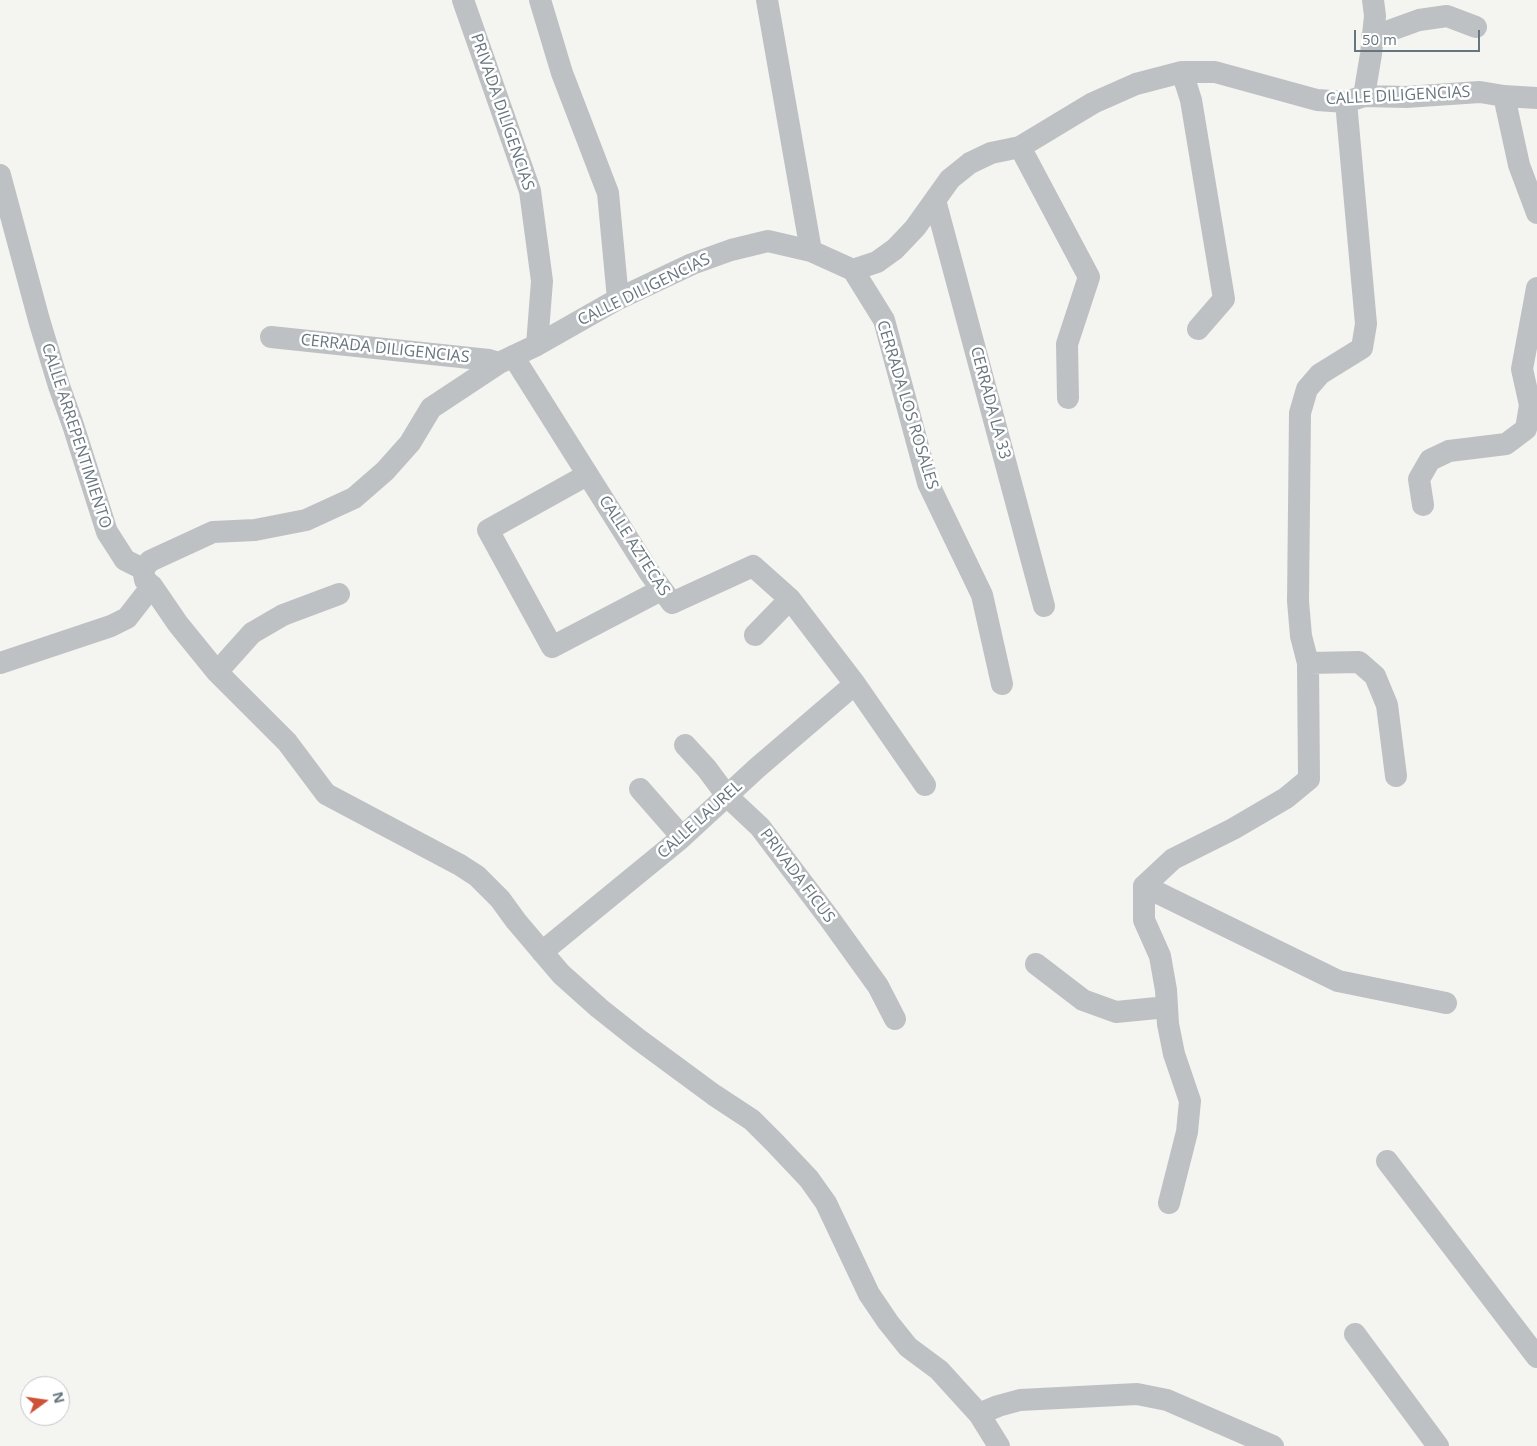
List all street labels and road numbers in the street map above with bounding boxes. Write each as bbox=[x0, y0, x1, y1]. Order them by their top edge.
street label: PRIVADA DILIGENCIAS bbox=[466, 31, 538, 193]
street label: CALLE DILIGENCIAS bbox=[1325, 83, 1471, 109]
street label: CALLE DILIGENCIAS bbox=[575, 250, 713, 330]
street label: CERRADA LOS ROSALES bbox=[872, 318, 942, 492]
street label: CERRADA DILIGENCIAS bbox=[300, 331, 470, 367]
street label: CALLE ARREPENTIMIENTO bbox=[37, 341, 115, 531]
street label: CERRADA LA 33 bbox=[966, 345, 1014, 461]
street label: CALLE AZTECAS bbox=[594, 492, 674, 600]
street label: CALLE LAUREL bbox=[654, 777, 746, 863]
street label: PRIVADA FICUS bbox=[755, 825, 839, 927]

